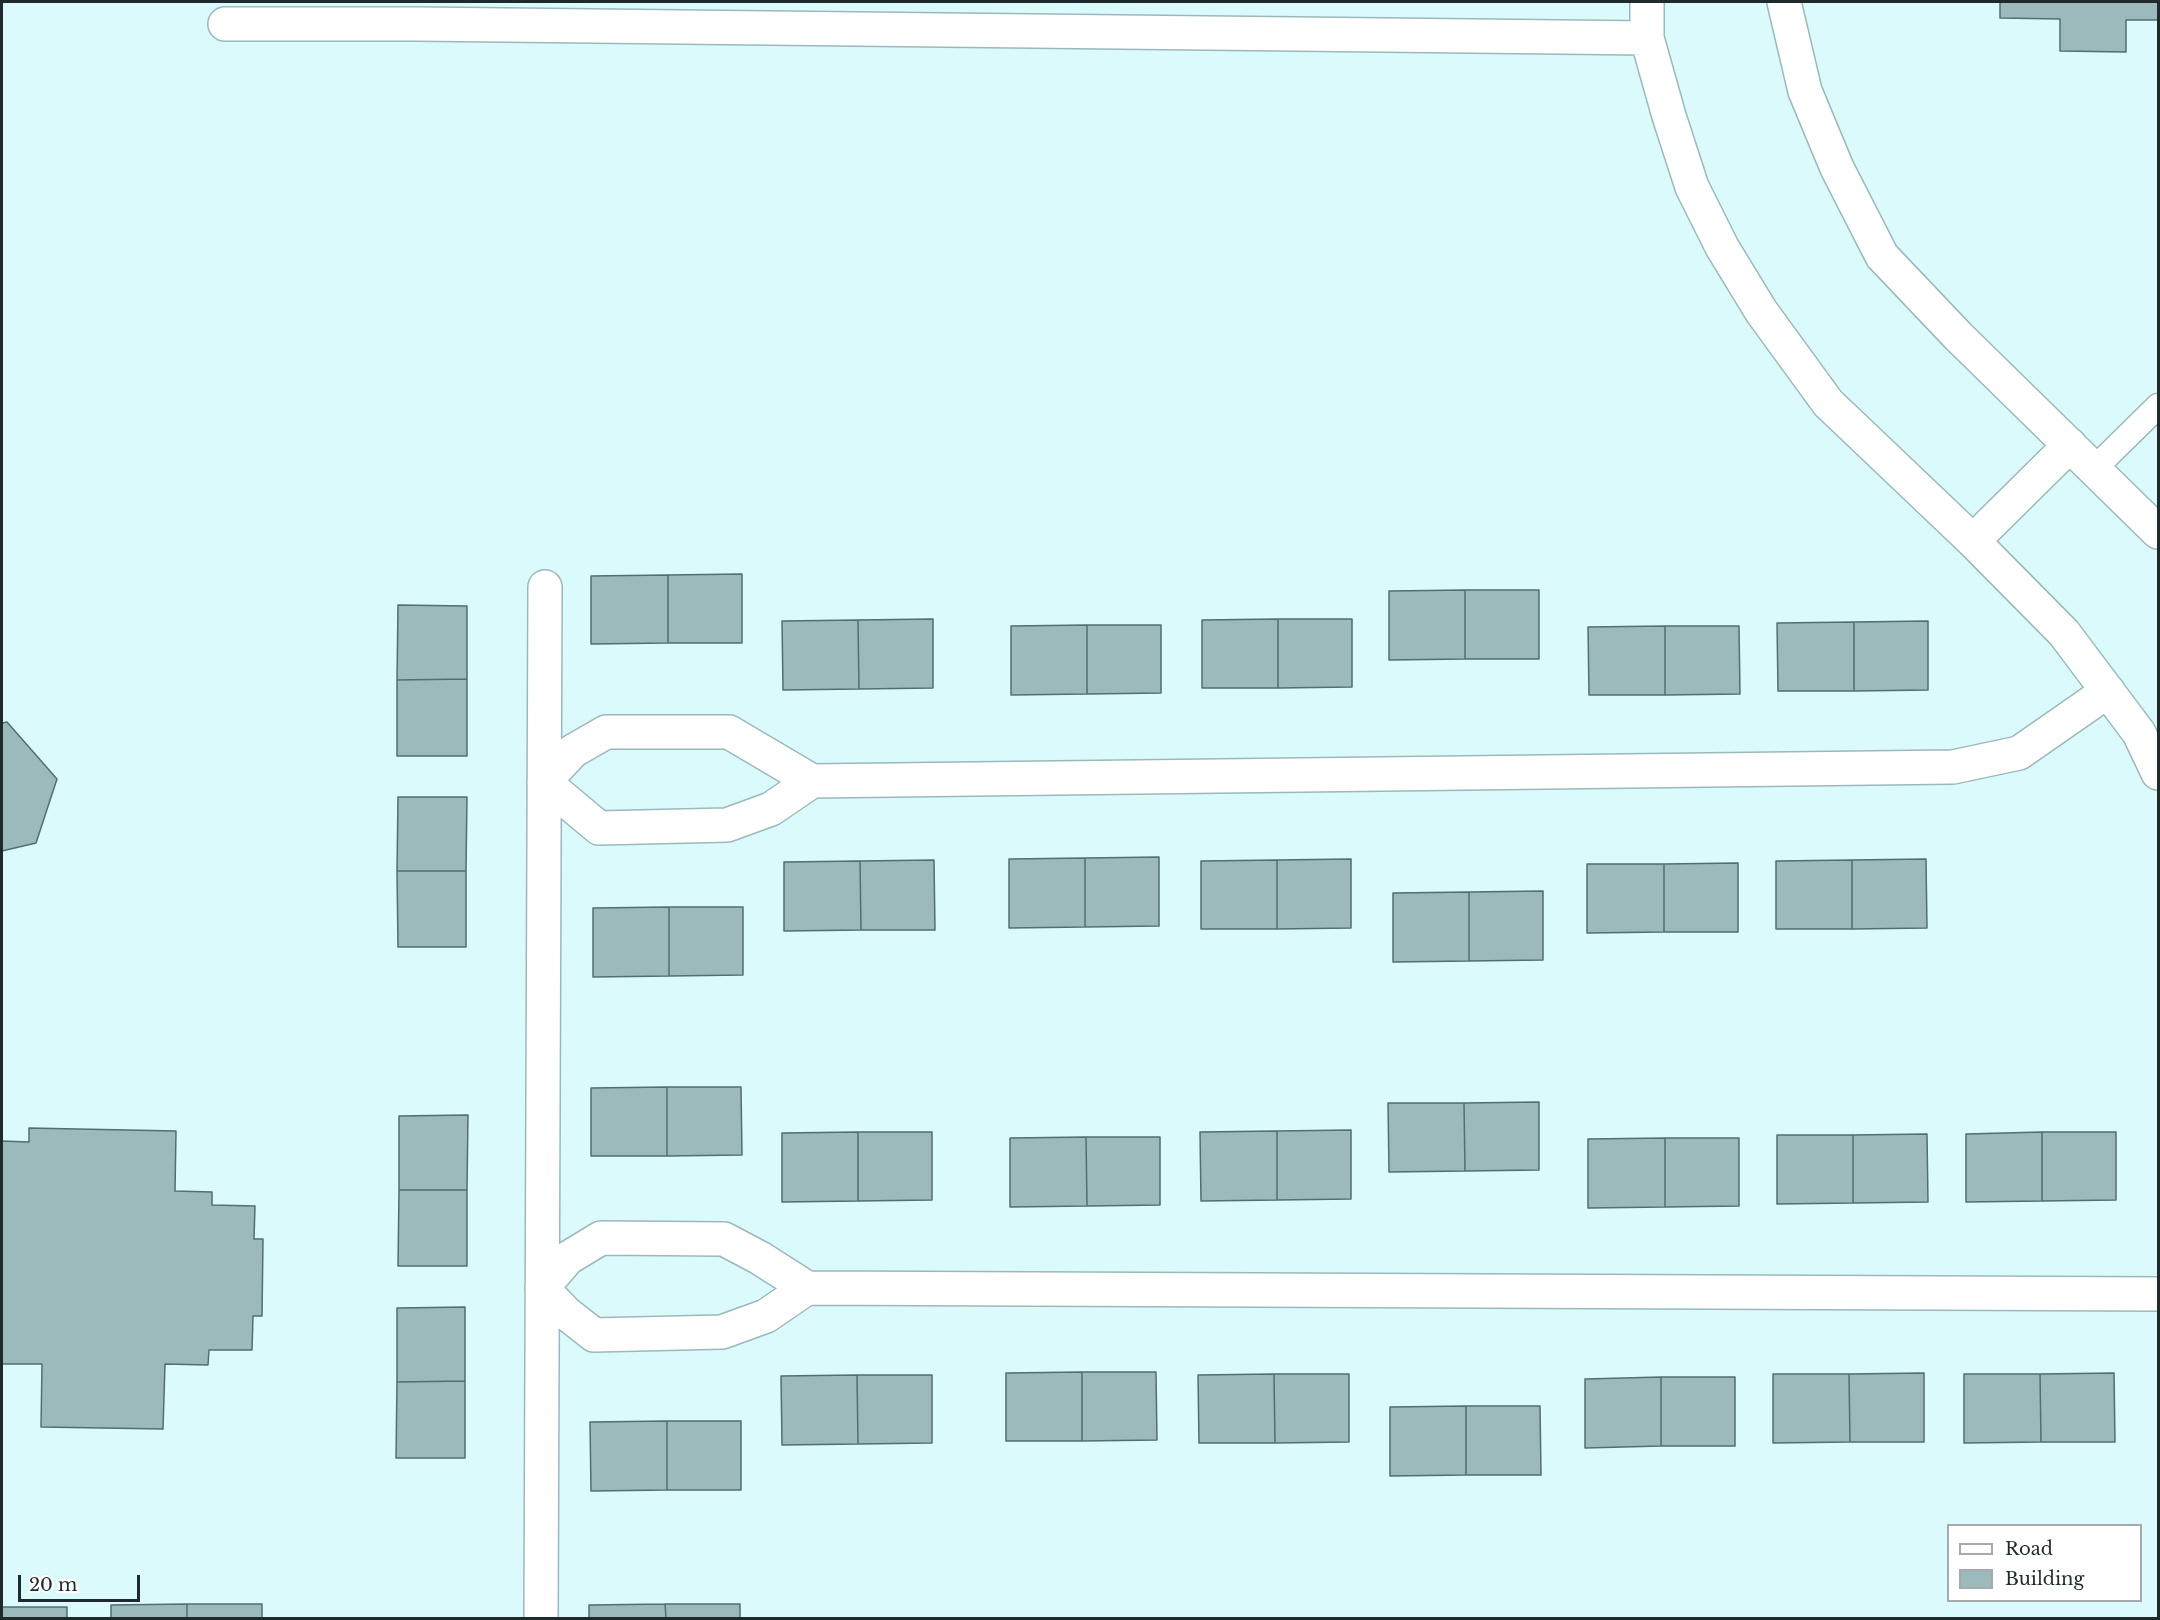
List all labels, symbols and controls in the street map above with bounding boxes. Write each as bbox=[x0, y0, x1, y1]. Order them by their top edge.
legend bbox=[1947, 1524, 2142, 1602]
text: Road bbox=[2005, 1538, 2053, 1560]
scale bar bbox=[21, 1563, 142, 1601]
text: Building bbox=[2005, 1568, 2084, 1590]
text: 20 m bbox=[29, 1574, 77, 1596]

